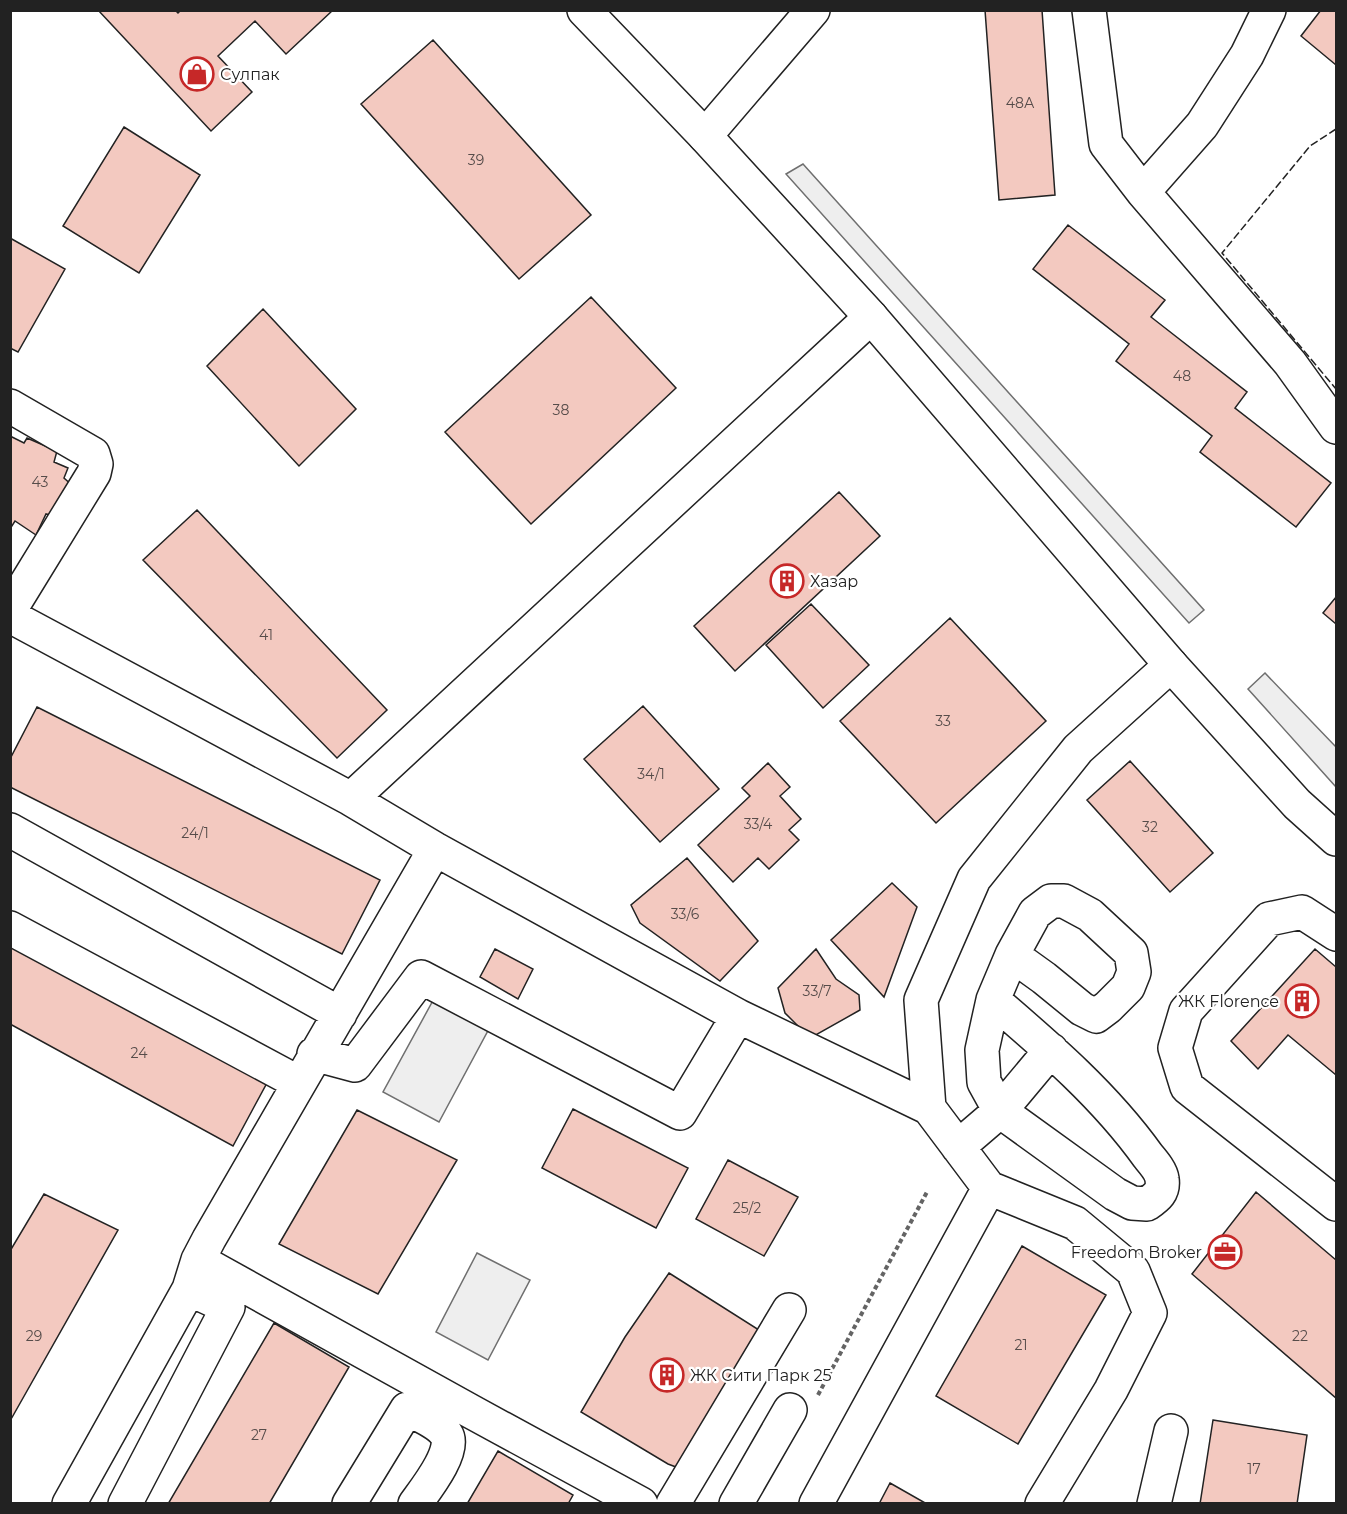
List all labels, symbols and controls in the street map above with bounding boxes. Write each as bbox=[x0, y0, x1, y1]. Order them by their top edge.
shop icon: Сулпак bbox=[179, 56, 215, 92]
place label: Сулпак bbox=[220, 65, 280, 84]
house number: 48А bbox=[1006, 94, 1035, 112]
house number: 39 bbox=[468, 151, 484, 169]
house number: 48 bbox=[1173, 367, 1191, 385]
house number: 38 bbox=[553, 401, 569, 419]
house number: 43 bbox=[32, 473, 49, 491]
building icon: Хазар bbox=[769, 563, 805, 599]
place label: Хазар bbox=[810, 572, 858, 591]
house number: 41 bbox=[259, 626, 273, 644]
house number: 33 bbox=[935, 712, 951, 730]
house number: 34/1 bbox=[637, 765, 665, 783]
house number: 33/4 bbox=[744, 815, 773, 833]
house number: 32 bbox=[1142, 818, 1158, 836]
house number: 24/1 bbox=[181, 824, 209, 842]
house number: 33/6 bbox=[671, 905, 700, 923]
house number: 33/7 bbox=[803, 982, 831, 1000]
building icon: ЖК Florence bbox=[1284, 983, 1320, 1019]
place label: ЖК Florence bbox=[1178, 992, 1279, 1011]
house number: 24 bbox=[131, 1044, 148, 1062]
house number: 25/2 bbox=[733, 1199, 761, 1217]
office icon: Freedom Broker bbox=[1207, 1234, 1243, 1270]
place label: Freedom Broker bbox=[1071, 1243, 1202, 1262]
house number: 29 bbox=[26, 1327, 42, 1345]
house number: 22 bbox=[1292, 1327, 1308, 1345]
house number: 21 bbox=[1014, 1336, 1028, 1354]
building icon: ЖК Сити Парк 25 bbox=[649, 1357, 685, 1393]
place label: ЖК Сити Парк 25 bbox=[690, 1366, 832, 1385]
house number: 27 bbox=[251, 1426, 267, 1444]
house number: 17 bbox=[1247, 1460, 1261, 1478]

